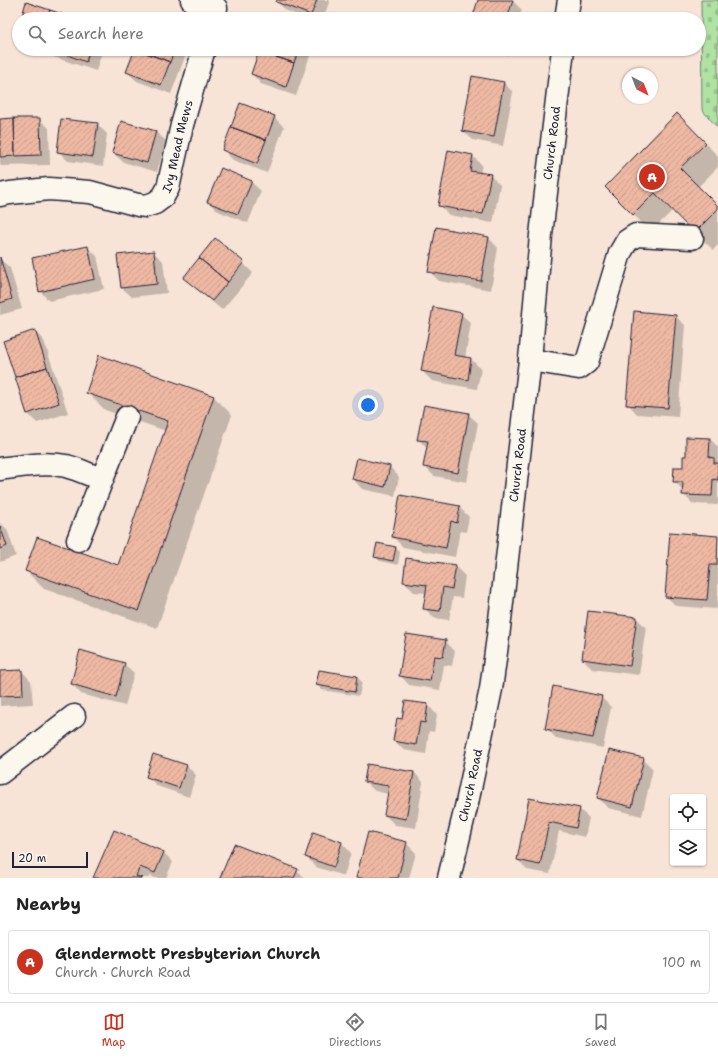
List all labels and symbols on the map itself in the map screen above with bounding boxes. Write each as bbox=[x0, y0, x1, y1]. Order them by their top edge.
north arrow bbox=[622, 68, 658, 104]
street label: Ivy Mead Mews bbox=[159, 98, 197, 196]
street label: Church Road bbox=[540, 105, 564, 181]
pin: A bbox=[639, 162, 665, 192]
your location bbox=[358, 395, 378, 415]
street label: Church Road bbox=[506, 427, 530, 503]
street label: Church Road bbox=[455, 747, 486, 823]
scale bar bbox=[12, 850, 88, 869]

